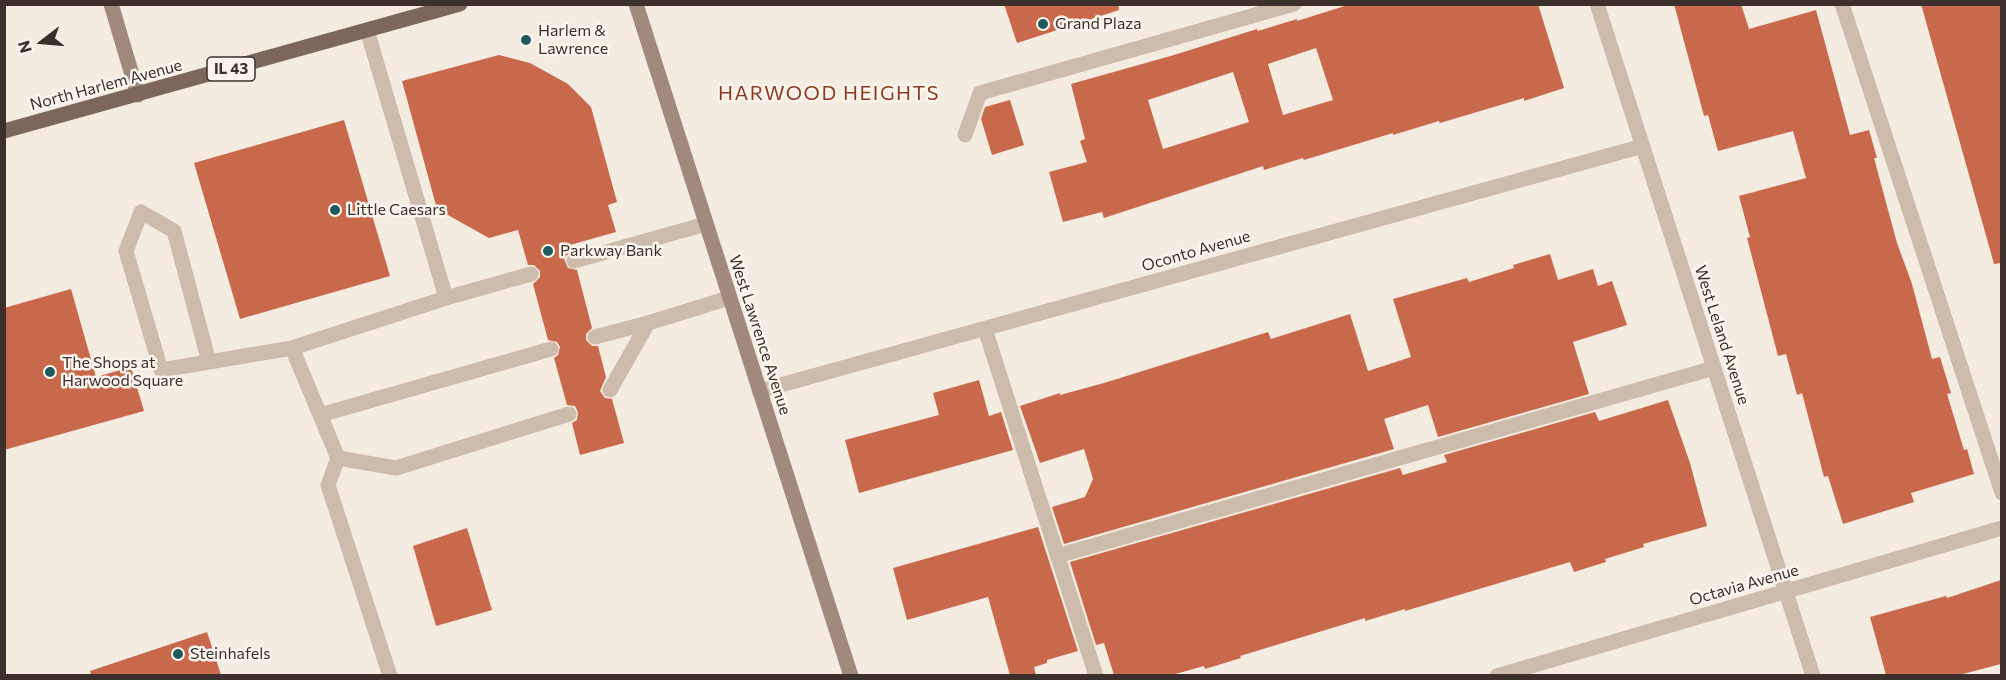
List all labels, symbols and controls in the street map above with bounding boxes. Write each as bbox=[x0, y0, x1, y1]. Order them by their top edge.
north arrow bbox=[12, 12, 72, 72]
place label: Grand Plaza bbox=[1055, 14, 1142, 34]
marker: Grand Plaza bbox=[1036, 17, 1050, 31]
place label: Harlem & Lawrence bbox=[538, 21, 608, 59]
marker: Harlem & Lawrence bbox=[519, 33, 533, 47]
text: N bbox=[13, 39, 35, 55]
street label: North Harlem Avenue bbox=[28, 55, 184, 115]
road number: IL 43 bbox=[207, 57, 255, 81]
district label: HARWOOD HEIGHTS bbox=[718, 81, 940, 105]
place label: Little Caesars bbox=[347, 200, 446, 220]
marker: Little Caesars bbox=[328, 203, 342, 217]
street label: Oconto Avenue bbox=[1139, 226, 1253, 276]
place label: Parkway Bank bbox=[560, 241, 662, 261]
marker: Parkway Bank bbox=[541, 244, 555, 258]
street label: West Lawrence Avenue bbox=[725, 253, 795, 417]
street label: West Leland Avenue bbox=[1690, 263, 1754, 407]
place label: The Shops at Harwood Square bbox=[62, 353, 183, 391]
marker: The Shops at Harwood Square bbox=[43, 365, 57, 379]
street label: Octavia Avenue bbox=[1687, 560, 1801, 610]
place label: Steinhafels bbox=[190, 644, 271, 664]
marker: Steinhafels bbox=[171, 647, 185, 661]

